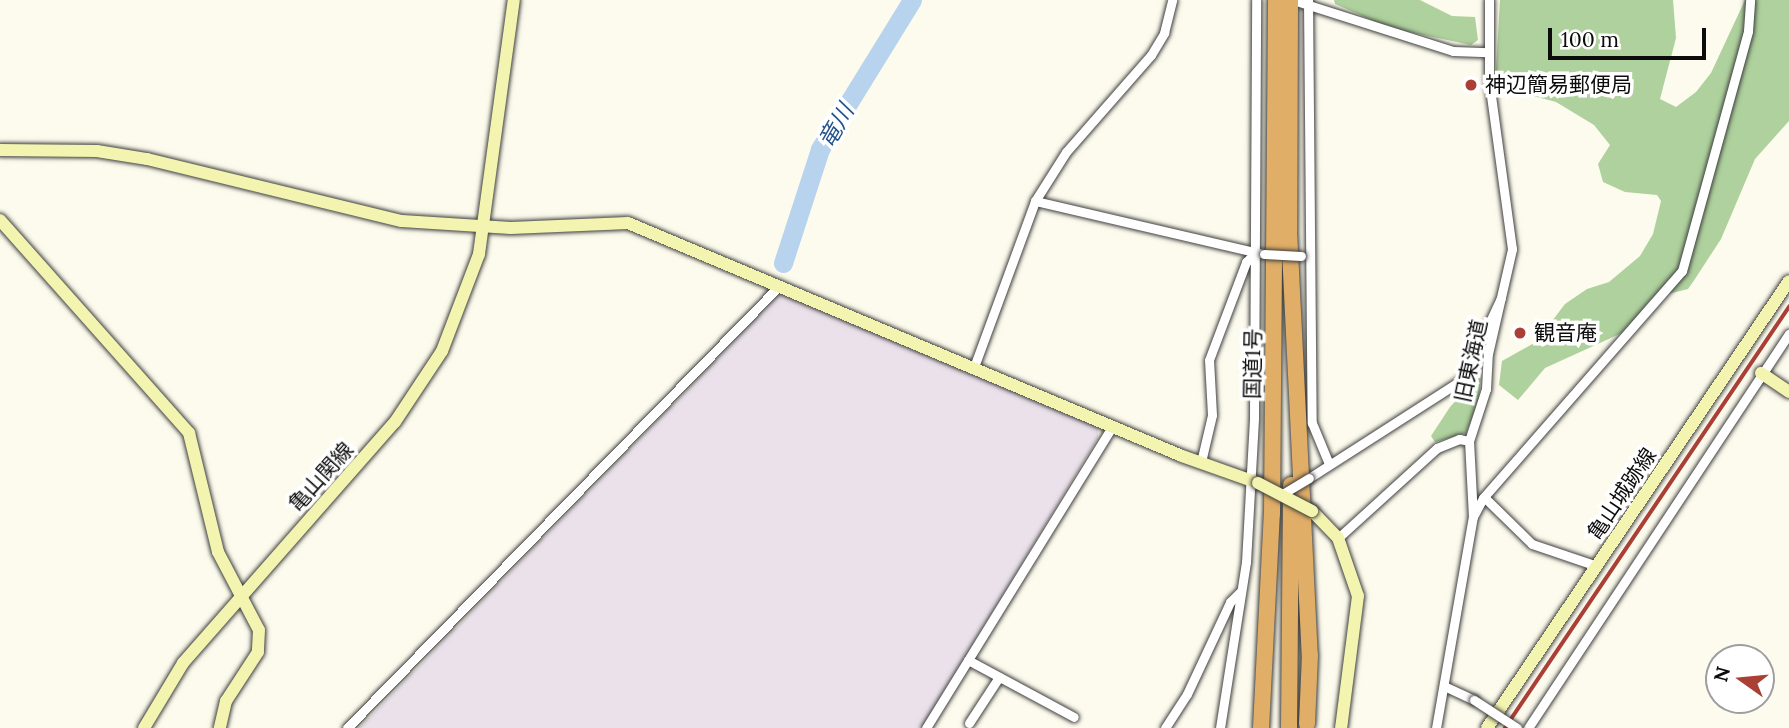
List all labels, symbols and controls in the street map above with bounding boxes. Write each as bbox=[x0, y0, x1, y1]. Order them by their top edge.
scale bar bbox=[1551, 14, 1708, 58]
text: 100 m bbox=[1561, 26, 1619, 53]
place label: 神辺簡易郵便局 bbox=[1485, 72, 1632, 98]
marker: 神辺簡易郵便局 bbox=[1463, 77, 1479, 93]
water label: 竜川 bbox=[813, 99, 859, 153]
street label: 旧東海道 bbox=[1450, 317, 1492, 405]
place label: 観音庵 bbox=[1534, 320, 1597, 346]
marker: 観音庵 bbox=[1512, 325, 1528, 341]
street label: 国道1号 bbox=[1240, 328, 1266, 400]
street label: 亀山関線 bbox=[284, 437, 358, 517]
street label: 亀山城跡線 bbox=[1582, 443, 1662, 545]
north arrow bbox=[1705, 644, 1775, 714]
text: N bbox=[1708, 664, 1735, 684]

